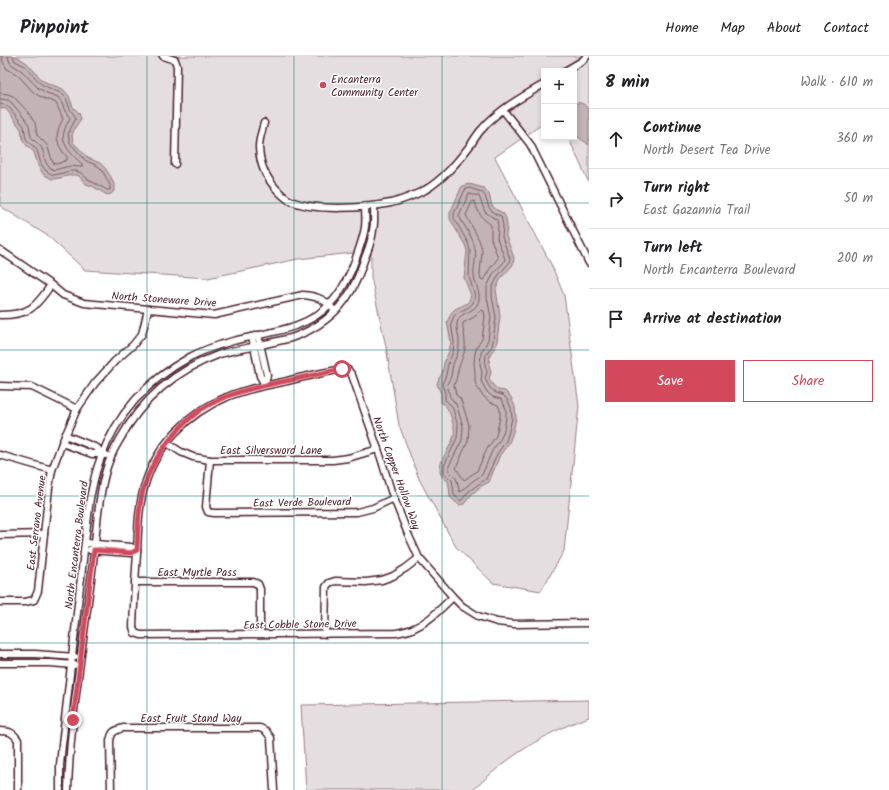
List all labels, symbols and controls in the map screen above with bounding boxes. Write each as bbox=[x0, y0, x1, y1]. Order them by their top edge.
text: Pinpoint bbox=[20, 13, 89, 43]
text: Home bbox=[665, 17, 699, 39]
text: Map bbox=[721, 17, 745, 39]
text: About bbox=[767, 17, 801, 39]
text: Contact bbox=[823, 17, 869, 39]
map controls bbox=[541, 68, 577, 140]
button: + bbox=[541, 68, 577, 104]
text: 8 min bbox=[605, 69, 649, 96]
place label: Encanterra Community Center bbox=[331, 71, 419, 102]
text: Walk · 610 m bbox=[801, 72, 873, 93]
marker: Encanterra Community Center bbox=[318, 80, 328, 90]
button: − bbox=[541, 104, 577, 140]
text: Continue bbox=[643, 116, 701, 140]
icon: ahead bbox=[605, 128, 627, 150]
text: 360 m bbox=[836, 128, 873, 149]
text: North Desert Tea Drive bbox=[643, 140, 771, 161]
text: Turn right bbox=[643, 176, 710, 200]
icon: right bbox=[605, 188, 627, 210]
text: 50 m bbox=[844, 188, 873, 209]
text: East Gazannia Trail bbox=[643, 200, 750, 221]
text: Turn left bbox=[643, 236, 703, 260]
icon: left bbox=[605, 248, 627, 270]
text: 200 m bbox=[837, 248, 873, 269]
text: North Encanterra Boulevard bbox=[643, 260, 795, 281]
street label: North Stoneware Drive bbox=[111, 287, 217, 313]
text: Arrive at destination bbox=[643, 307, 782, 331]
icon: arrive bbox=[605, 308, 627, 330]
route start bbox=[333, 360, 351, 378]
button: Save bbox=[605, 360, 735, 402]
button: Share bbox=[743, 360, 873, 402]
street label: North Copper Hollow Way bbox=[367, 414, 425, 533]
street label: East Silversword Lane bbox=[220, 442, 322, 460]
street label: East Serrano Avenue bbox=[22, 474, 52, 572]
street label: North Encanterra Boulevard bbox=[60, 480, 94, 610]
street label: East Verde Boulevard bbox=[253, 493, 352, 513]
street label: East Myrtle Pass bbox=[157, 564, 237, 582]
street label: East Cobble Stone Drive bbox=[243, 615, 357, 635]
street label: East Fruit Stand Way bbox=[141, 710, 242, 728]
route end bbox=[64, 711, 82, 729]

